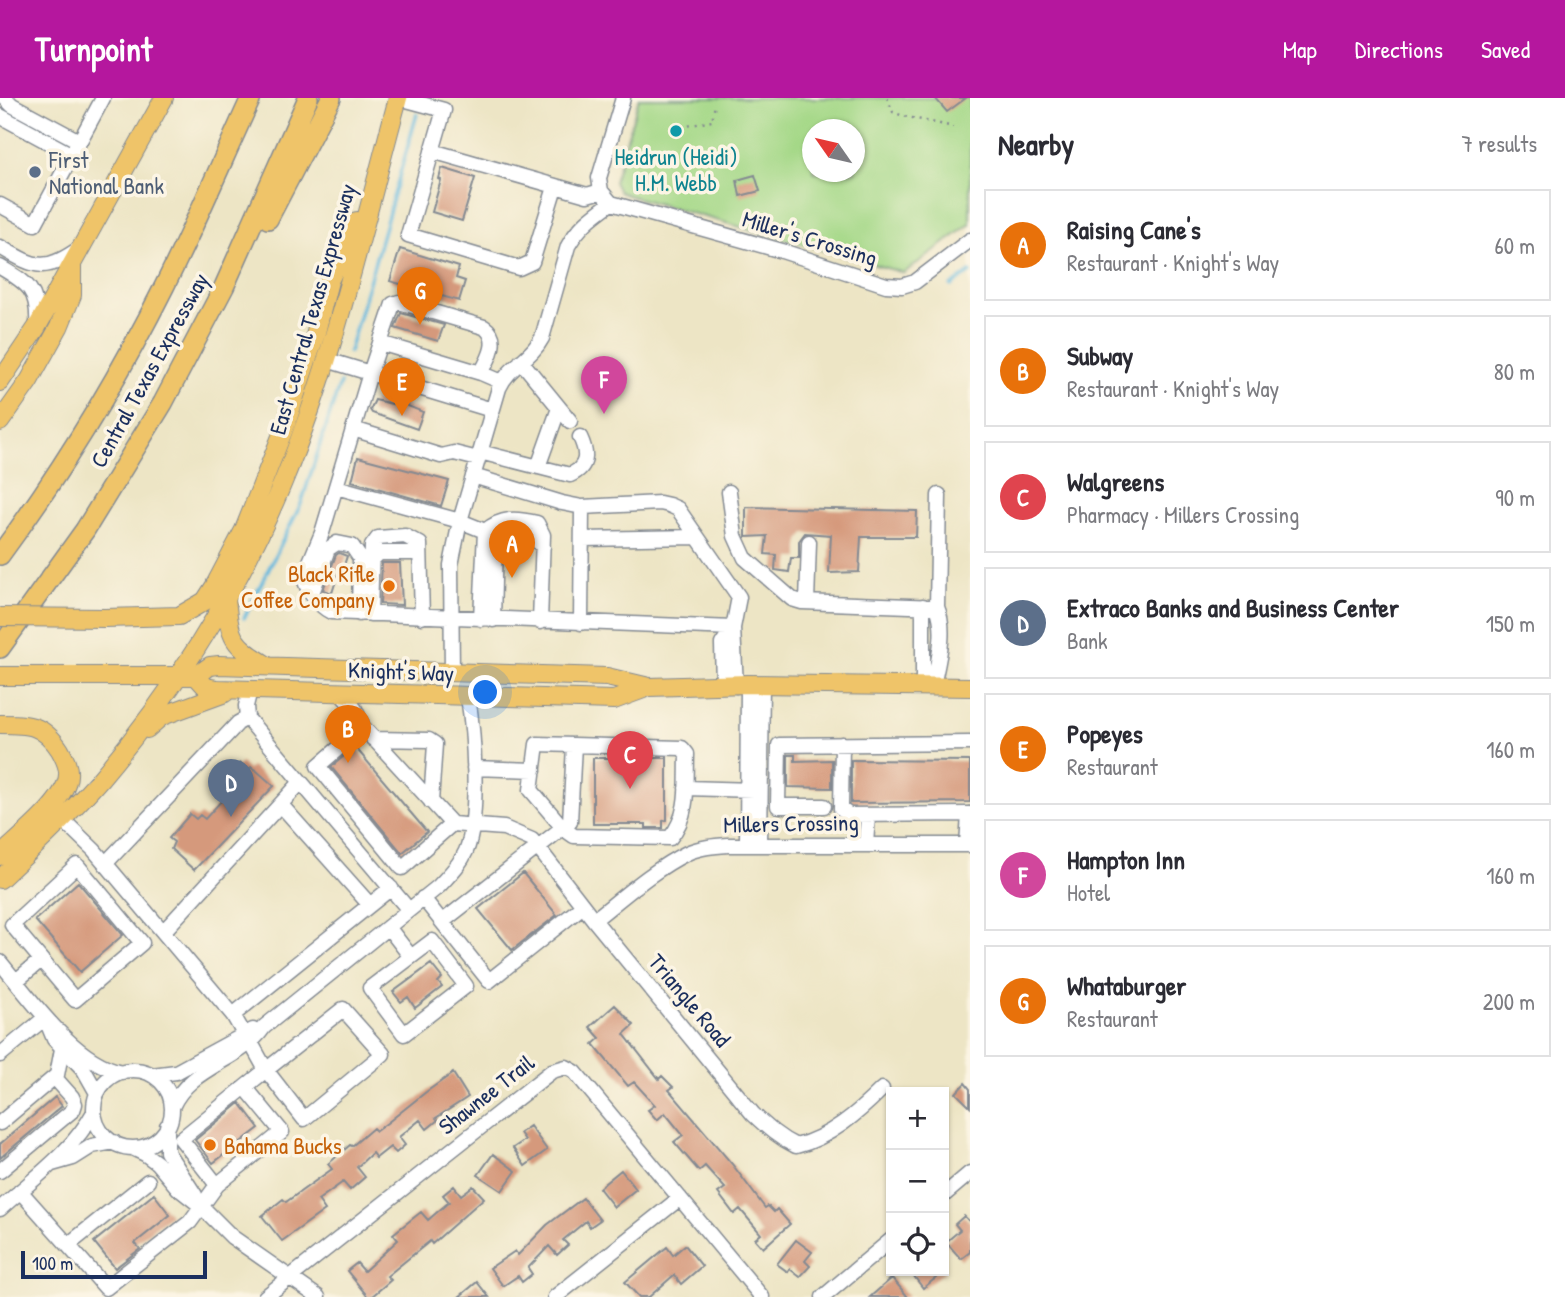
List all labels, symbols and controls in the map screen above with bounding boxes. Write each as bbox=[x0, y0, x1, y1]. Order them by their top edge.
text: Turnpoint bbox=[35, 27, 152, 71]
text: Map bbox=[1283, 33, 1317, 65]
text: Directions bbox=[1355, 33, 1443, 65]
text: Saved bbox=[1481, 33, 1530, 65]
north arrow bbox=[802, 119, 865, 182]
marker: Heidrun (Heidi) H.M. Webb bbox=[668, 123, 684, 139]
text: Nearby bbox=[998, 124, 1074, 164]
text: 7 results bbox=[1461, 128, 1537, 159]
place label: Heidrun (Heidi) H.M. Webb bbox=[614, 141, 738, 198]
place label: First National Bank bbox=[48, 144, 164, 201]
marker: First National Bank bbox=[27, 164, 43, 180]
street label: East Central Texas Expressway bbox=[261, 180, 363, 438]
street label: Miller's Crossing bbox=[739, 203, 881, 273]
text: Raising Cane's bbox=[1067, 212, 1201, 247]
text: A bbox=[1017, 230, 1029, 261]
text: 60 m bbox=[1495, 230, 1535, 261]
text: Restaurant · Knight's Way bbox=[1067, 247, 1279, 278]
street label: Central Texas Expressway bbox=[83, 267, 216, 473]
pin: G bbox=[397, 267, 443, 325]
text: Subway bbox=[1067, 338, 1133, 373]
pin: F bbox=[581, 356, 627, 414]
text: B bbox=[1017, 356, 1029, 387]
text: 80 m bbox=[1494, 356, 1535, 387]
pin: E bbox=[379, 358, 425, 416]
text: Restaurant · Knight's Way bbox=[1067, 373, 1279, 404]
text: Walgreens bbox=[1067, 464, 1164, 499]
text: C bbox=[1017, 482, 1029, 513]
text: 90 m bbox=[1495, 482, 1535, 513]
text: Pharmacy · Millers Crossing bbox=[1067, 499, 1299, 530]
pin: A bbox=[489, 520, 535, 578]
place label: Black Rifle Coffee Company bbox=[241, 558, 375, 615]
marker: Black Rifle Coffee Company bbox=[381, 578, 397, 594]
text: Extraco Banks and Business Center bbox=[1067, 590, 1399, 625]
text: D bbox=[1018, 608, 1028, 639]
text: 150 m bbox=[1486, 608, 1535, 639]
text: Bank bbox=[1067, 625, 1108, 656]
street label: Knight's Way bbox=[347, 654, 455, 688]
your location bbox=[468, 675, 502, 709]
pin: B bbox=[325, 705, 371, 763]
text: Popeyes bbox=[1067, 716, 1143, 751]
pin: C bbox=[607, 731, 653, 789]
text: E bbox=[1018, 734, 1028, 765]
text: 160 m bbox=[1486, 734, 1535, 765]
text: Restaurant bbox=[1067, 751, 1158, 782]
pin: D bbox=[208, 759, 254, 817]
street label: Millers Crossing bbox=[723, 806, 859, 840]
text: Hampton Inn bbox=[1067, 842, 1185, 877]
text: F bbox=[1019, 860, 1027, 891]
text: 160 m bbox=[1486, 860, 1535, 891]
text: Hotel bbox=[1067, 877, 1110, 908]
street label: Triangle Road bbox=[642, 947, 738, 1053]
text: Whataburger bbox=[1067, 968, 1186, 1003]
text: G bbox=[1017, 986, 1029, 1017]
text: 200 m bbox=[1483, 986, 1535, 1017]
text: Restaurant bbox=[1067, 1003, 1158, 1034]
street label: Shawnee Trail bbox=[432, 1046, 541, 1141]
map controls bbox=[886, 1087, 949, 1276]
button: + bbox=[886, 1087, 949, 1150]
place label: Bahama Bucks bbox=[224, 1130, 342, 1161]
marker: Bahama Bucks bbox=[202, 1137, 218, 1153]
button: − bbox=[886, 1150, 949, 1213]
button: locate bbox=[886, 1213, 949, 1276]
scale bar bbox=[21, 1248, 206, 1280]
text: 100 m bbox=[32, 1250, 73, 1276]

